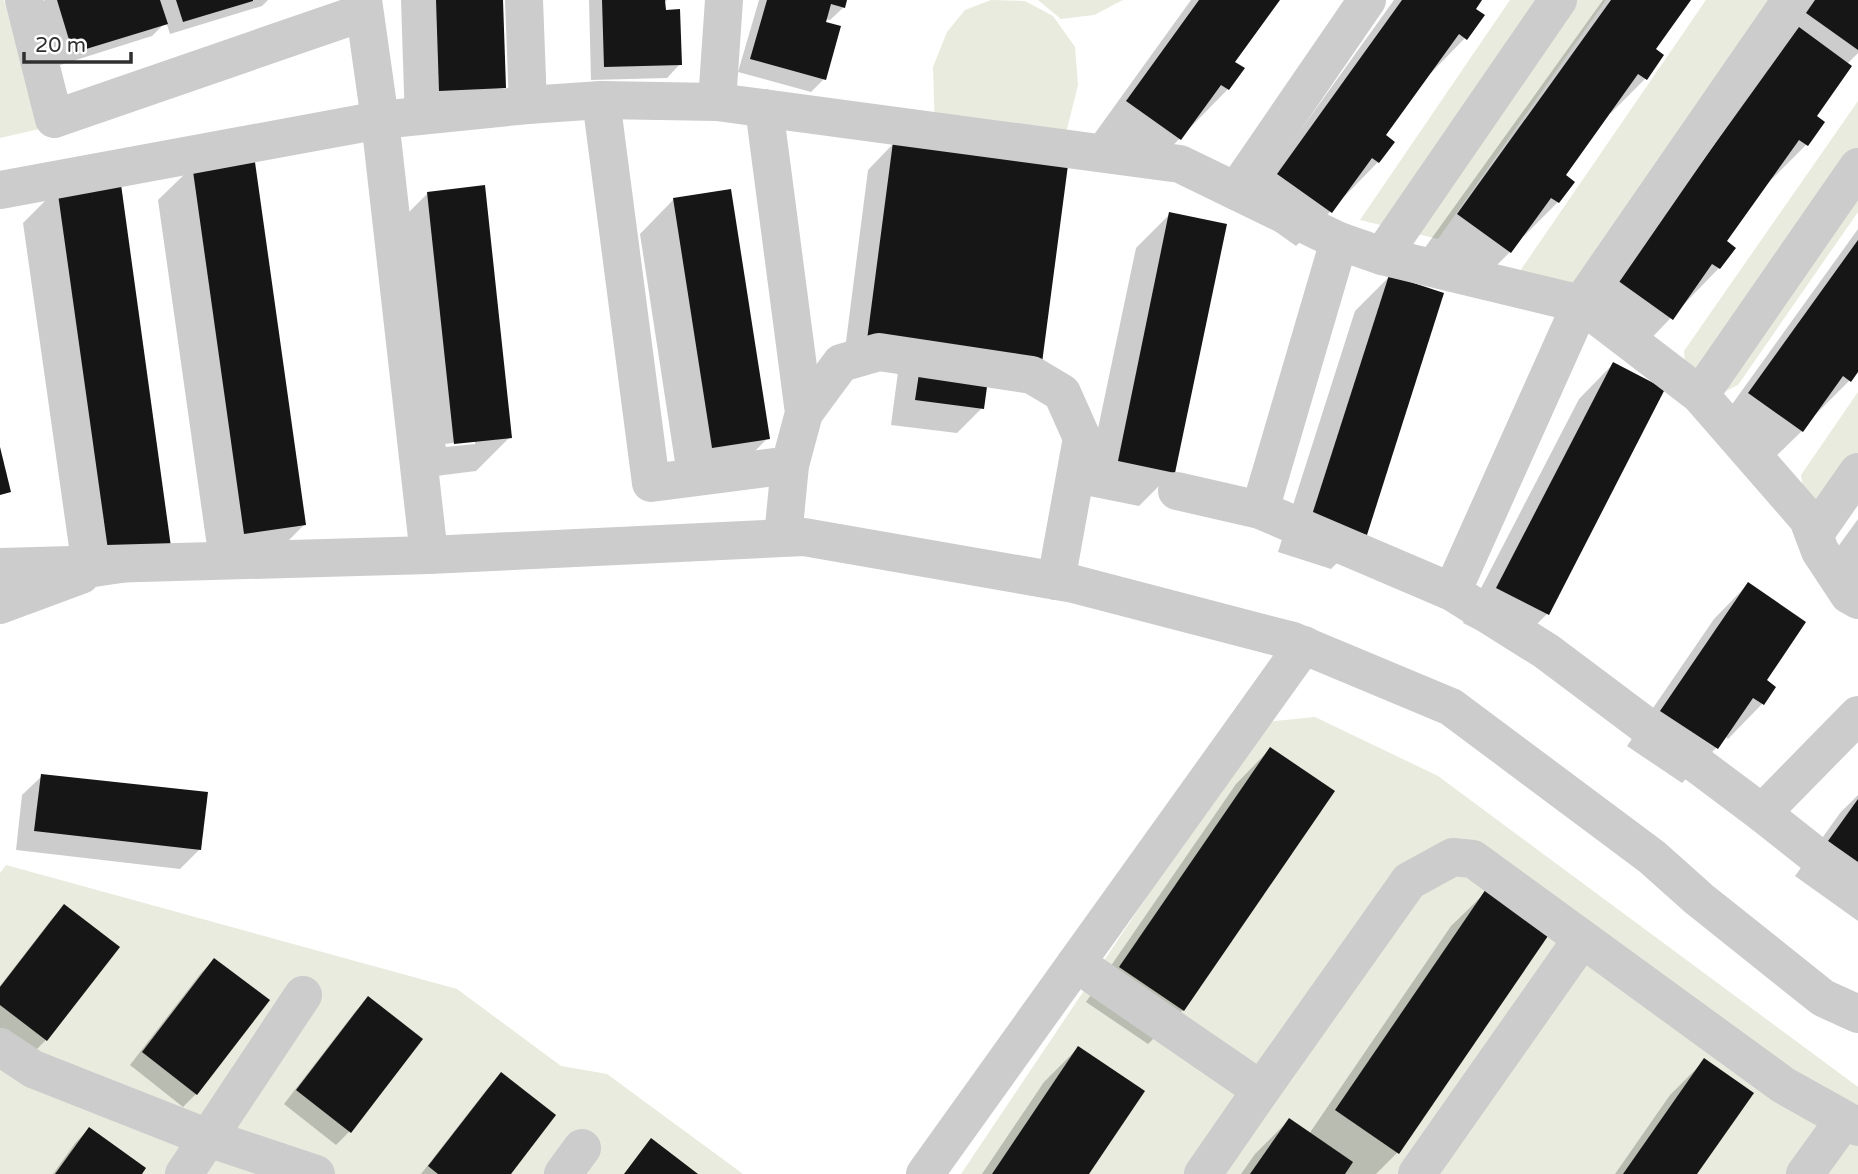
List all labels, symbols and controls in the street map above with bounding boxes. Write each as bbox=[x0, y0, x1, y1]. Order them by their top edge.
scale bar bbox=[24, 21, 131, 65]
text: 20 m bbox=[35, 33, 86, 58]

